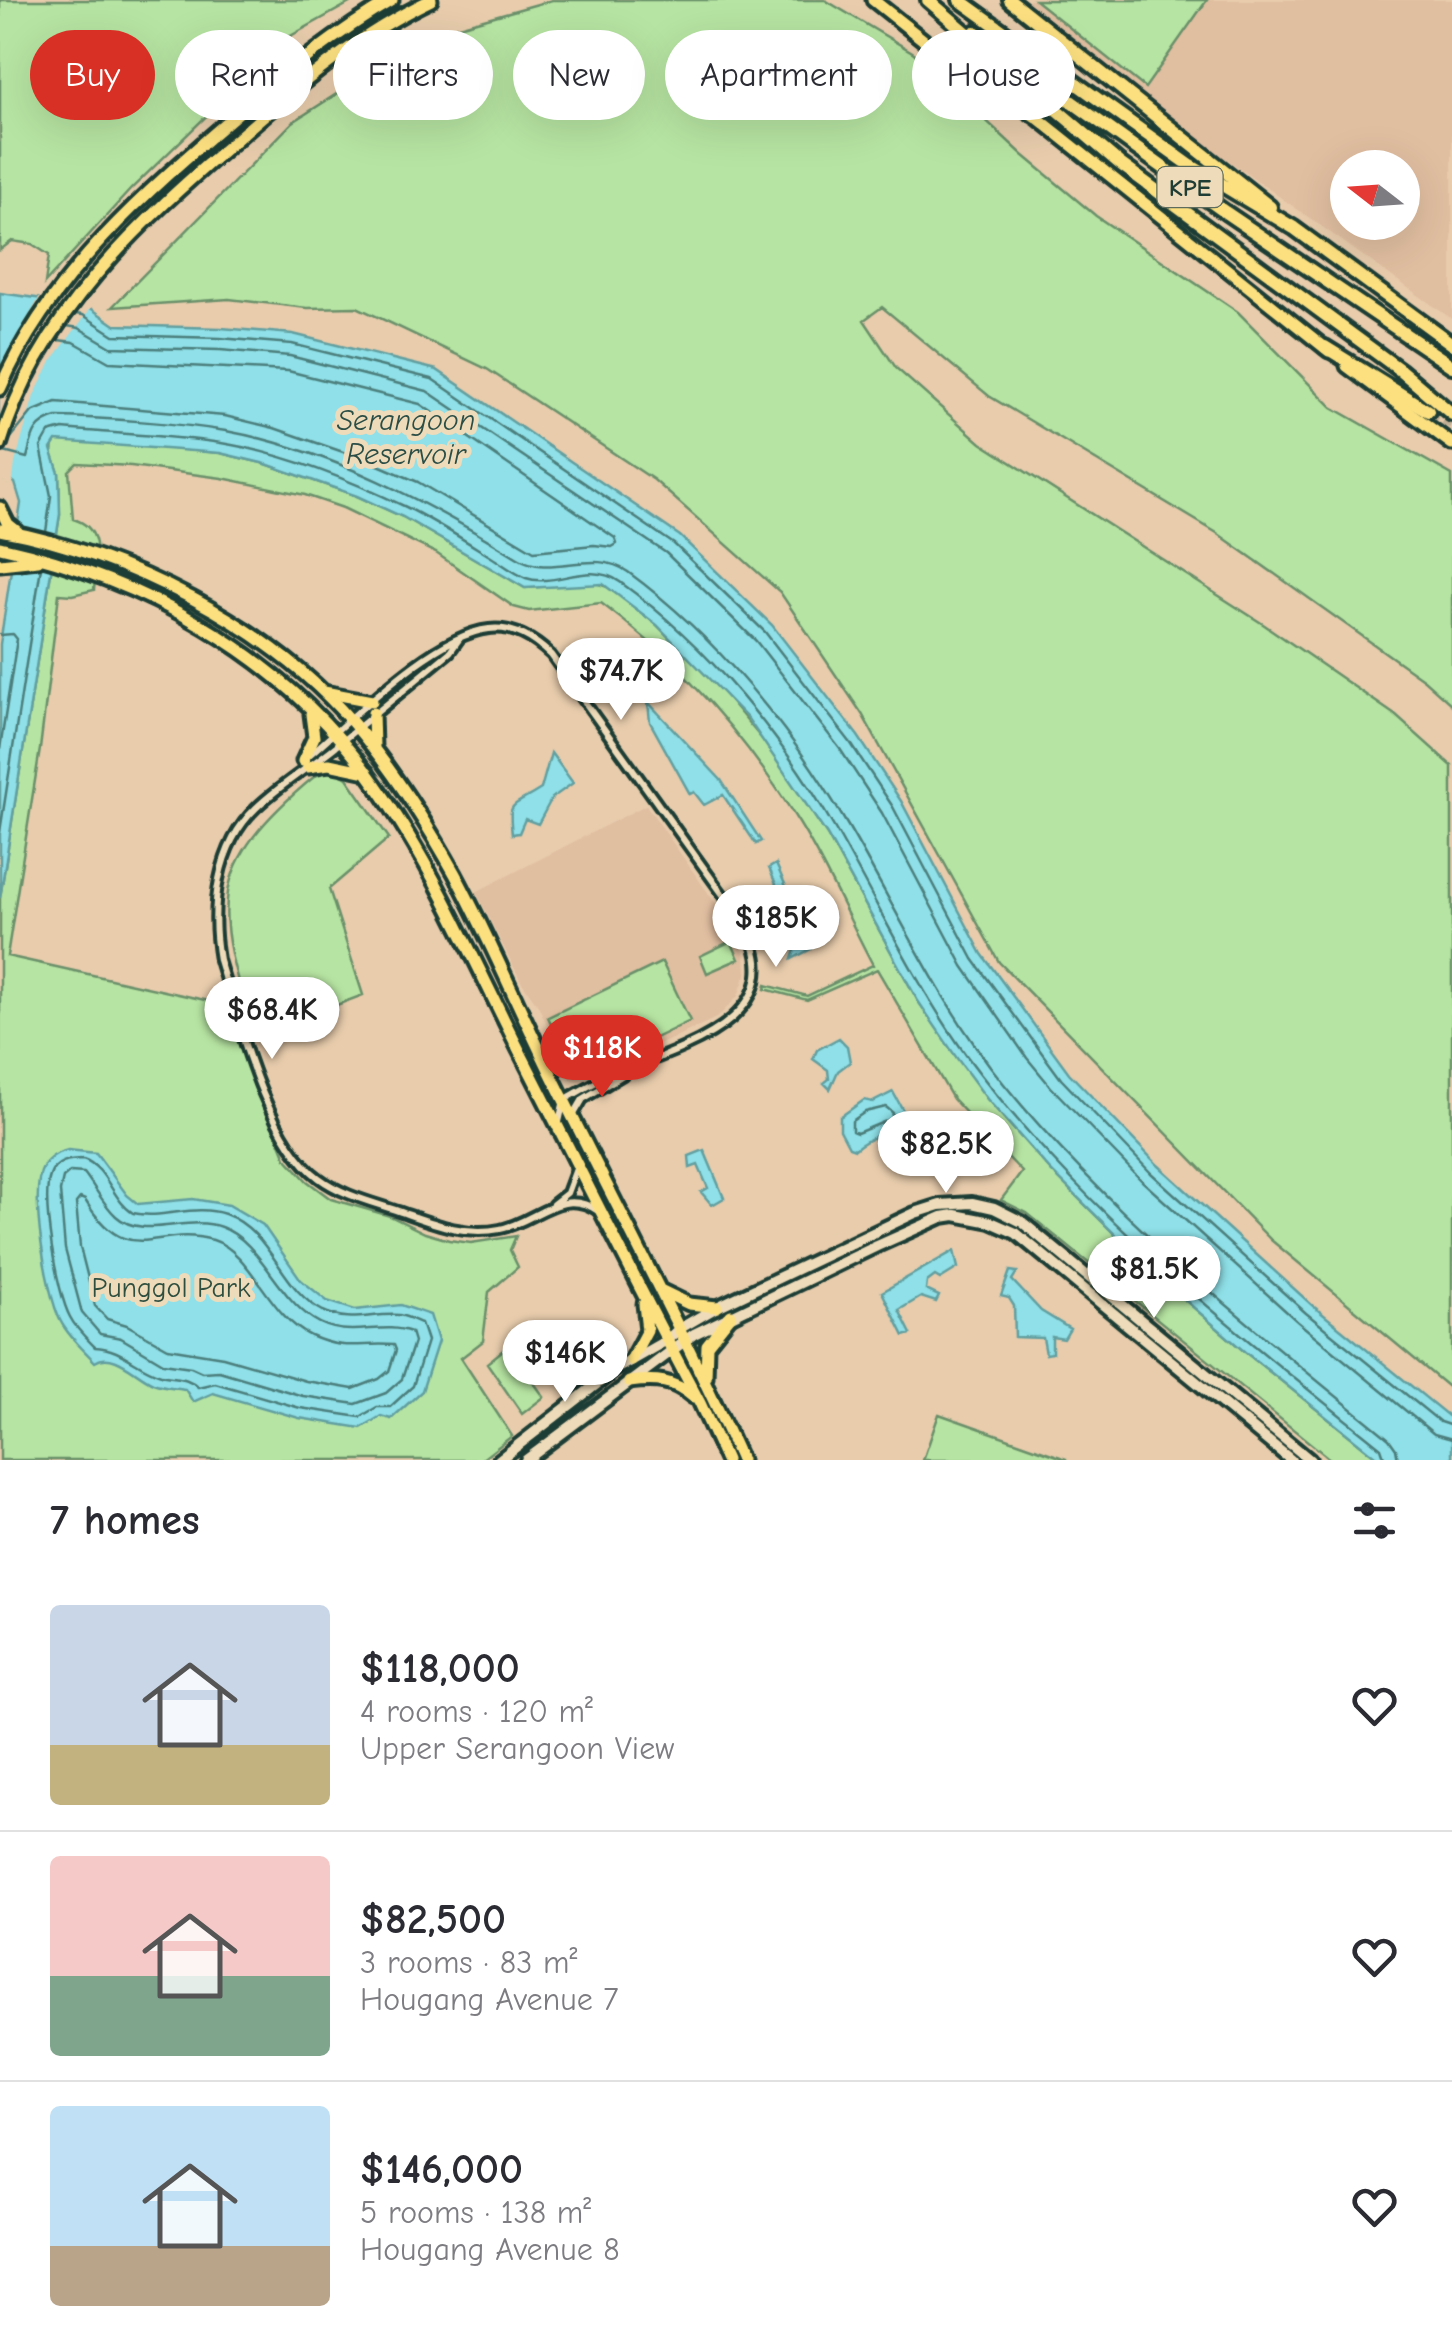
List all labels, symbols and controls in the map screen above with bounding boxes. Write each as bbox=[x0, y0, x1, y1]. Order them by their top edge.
chip: Buy bbox=[30, 30, 155, 120]
chip: Rent bbox=[175, 30, 313, 120]
chip: Filters bbox=[333, 30, 493, 120]
chip: New bbox=[513, 30, 645, 120]
chip: Apartment bbox=[665, 30, 892, 120]
chip: House bbox=[912, 30, 1075, 120]
north arrow bbox=[1330, 150, 1420, 240]
map controls bbox=[1330, 150, 1420, 240]
road number: KPE bbox=[1158, 167, 1222, 207]
water label: Serangoon Reservoir bbox=[337, 403, 475, 472]
pin: $74.7K bbox=[540, 638, 702, 723]
text: $74.7K bbox=[579, 652, 663, 689]
pin: $185K bbox=[706, 885, 846, 970]
text: $185K bbox=[734, 899, 818, 936]
pin: $68.4K bbox=[191, 977, 353, 1062]
text: $68.4K bbox=[226, 991, 318, 1028]
pin: $118K bbox=[532, 1015, 672, 1100]
text: $118K bbox=[563, 1029, 641, 1066]
pin: $82.5K bbox=[865, 1111, 1027, 1196]
text: $82.5K bbox=[900, 1125, 992, 1162]
pin: $81.5K bbox=[1073, 1236, 1235, 1321]
text: $81.5K bbox=[1109, 1250, 1199, 1287]
park label: Punggol Park bbox=[91, 1272, 251, 1304]
pin: $146K bbox=[495, 1320, 635, 1405]
text: $146K bbox=[524, 1334, 606, 1371]
icon: filters bbox=[1347, 1493, 1402, 1548]
text: 7 homes bbox=[50, 1496, 200, 1545]
text: $118,000 bbox=[360, 1644, 520, 1693]
icon: home bbox=[130, 1645, 250, 1765]
icon: heart bbox=[1347, 1678, 1402, 1733]
text: 4 rooms · 120 m² bbox=[360, 1693, 593, 1730]
text: Upper Serangoon View bbox=[360, 1730, 674, 1767]
text: $82,500 bbox=[360, 1895, 506, 1944]
icon: home bbox=[130, 1896, 250, 2016]
icon: heart bbox=[1347, 1929, 1402, 1984]
text: 3 rooms · 83 m² bbox=[360, 1944, 577, 1981]
text: Hougang Avenue 7 bbox=[360, 1981, 619, 2018]
text: $146,000 bbox=[360, 2145, 523, 2194]
icon: home bbox=[130, 2146, 250, 2266]
icon: heart bbox=[1347, 2179, 1402, 2234]
text: 5 rooms · 138 m² bbox=[360, 2194, 591, 2231]
text: Hougang Avenue 8 bbox=[360, 2231, 620, 2268]

